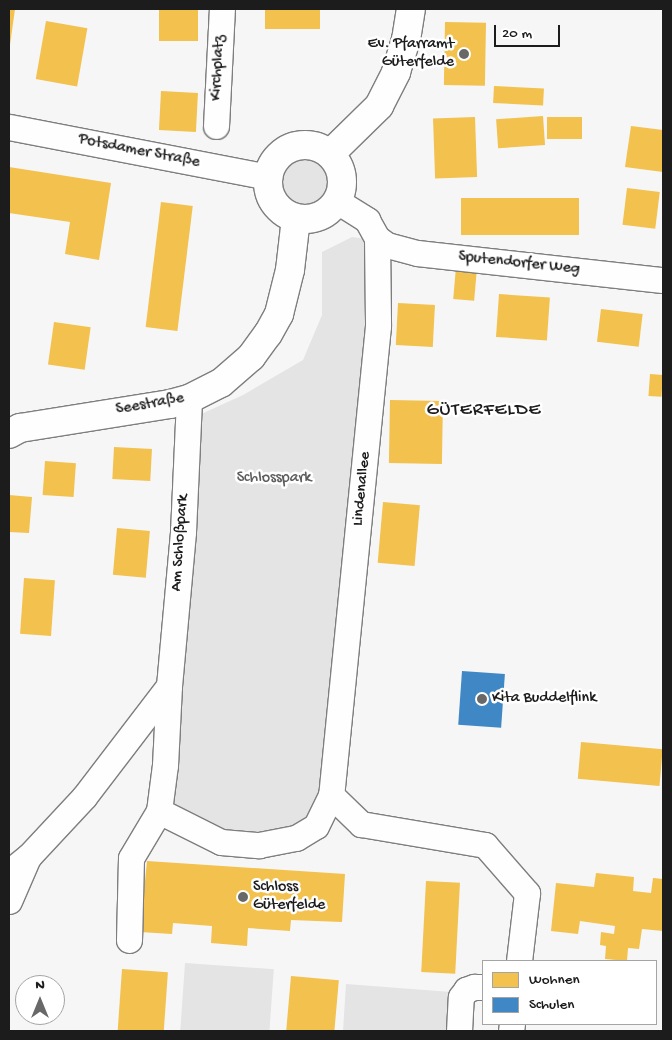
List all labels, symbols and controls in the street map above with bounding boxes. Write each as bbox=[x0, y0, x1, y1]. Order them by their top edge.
scale bar bbox=[497, 15, 563, 47]
text: 20 m bbox=[502, 25, 532, 43]
street label: Kirchplatz bbox=[208, 35, 230, 101]
place label: Ev. Pfarramt Güterfelde bbox=[367, 35, 454, 73]
marker: Ev. Pfarramt Güterfelde bbox=[458, 48, 470, 60]
street label: Potsdamer Straße bbox=[77, 131, 201, 173]
street label: Sputendorfer Weg bbox=[457, 248, 581, 280]
street label: Seestraße bbox=[114, 390, 186, 420]
district label: GÜTERFELDE bbox=[425, 400, 543, 422]
street label: Lindenallee bbox=[350, 451, 376, 527]
park label: Schlosspark bbox=[237, 469, 311, 489]
street label: Am Schloßpark bbox=[168, 494, 194, 592]
place label: Kita Buddelflink bbox=[492, 689, 596, 709]
marker: Kita Buddelflink bbox=[476, 693, 488, 705]
place label: Schloss Güterfelde bbox=[253, 878, 325, 916]
marker: Schloss Güterfelde bbox=[237, 891, 249, 903]
legend bbox=[482, 960, 657, 1025]
text: Wohnen bbox=[529, 971, 580, 989]
north arrow bbox=[15, 975, 65, 1025]
text: N bbox=[35, 977, 45, 994]
text: Schulen bbox=[529, 996, 574, 1014]

